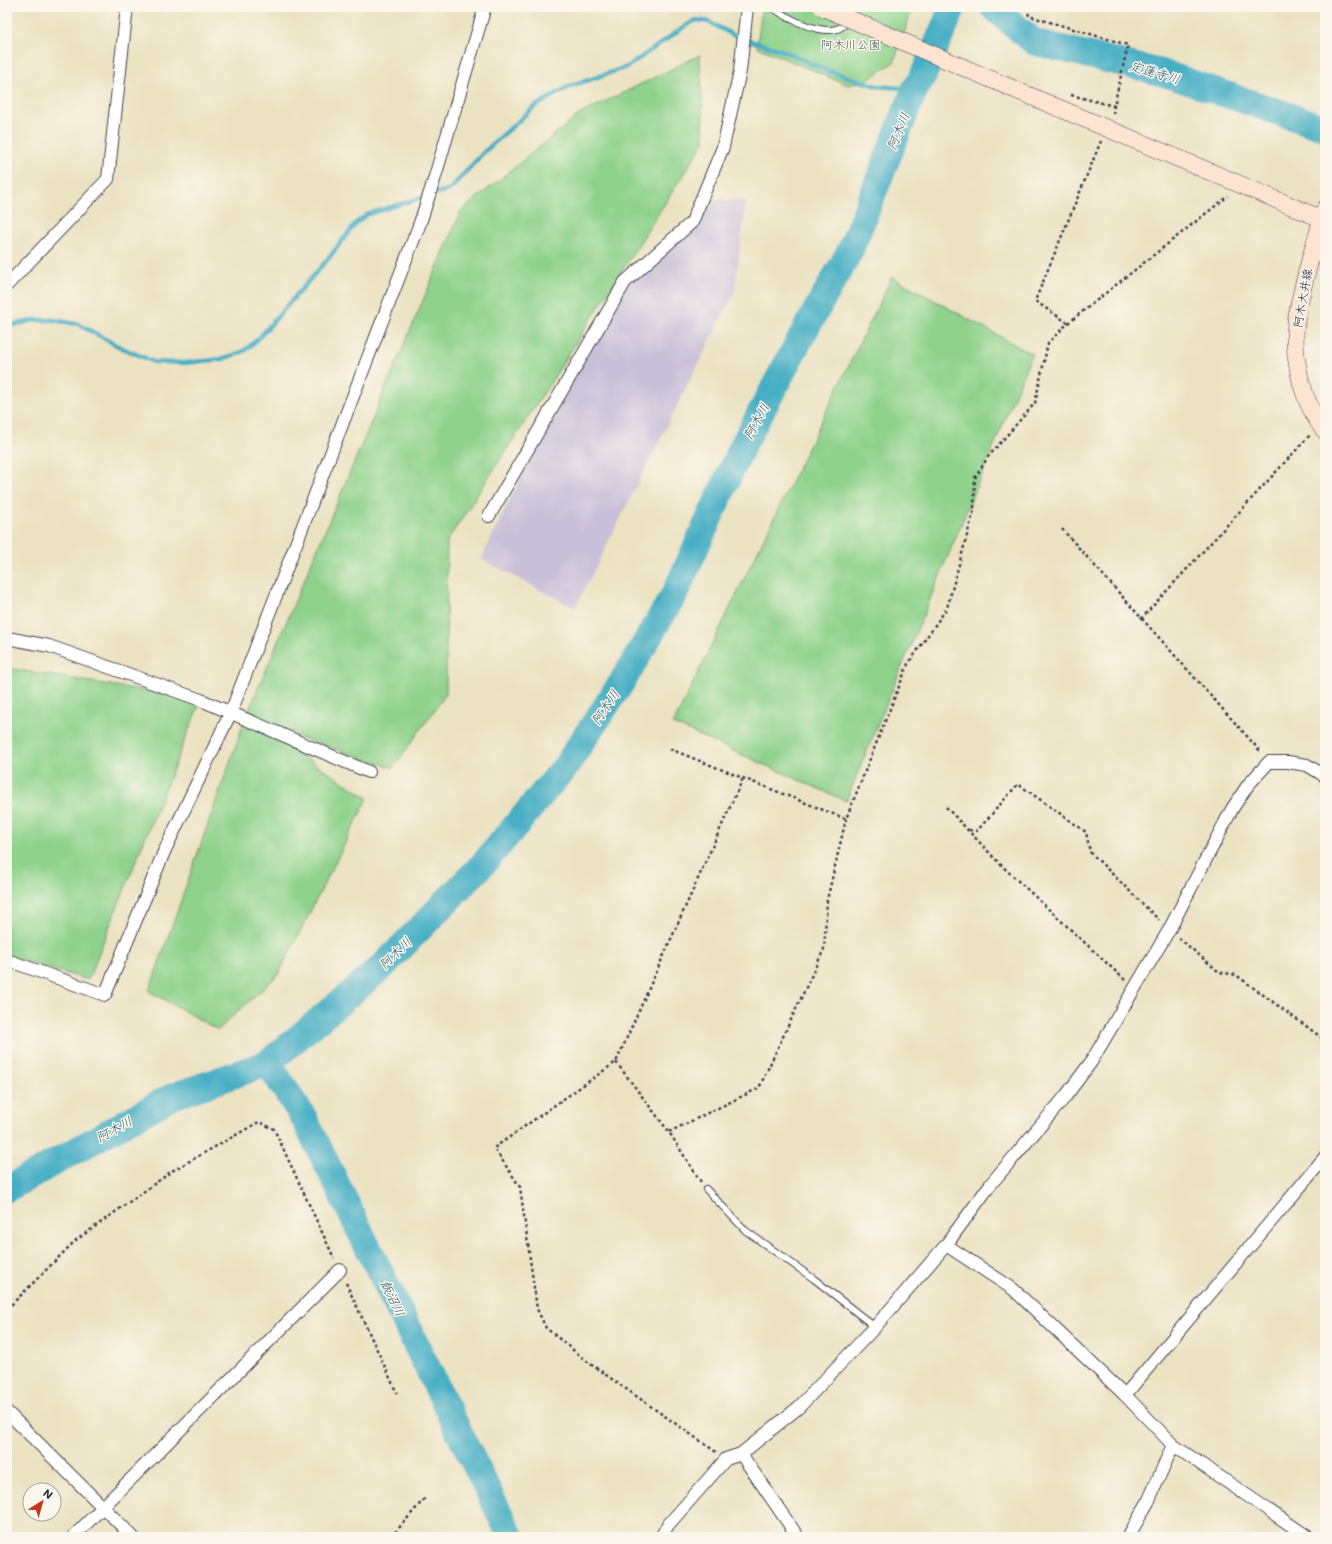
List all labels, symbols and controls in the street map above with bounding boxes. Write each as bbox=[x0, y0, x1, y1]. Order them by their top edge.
park label: 阿木川公園 bbox=[821, 36, 881, 52]
water label: 定蓮寺川 bbox=[1128, 56, 1182, 87]
water label: 阿木川 bbox=[882, 110, 913, 152]
street label: 阿木大井線 bbox=[1289, 267, 1315, 329]
water label: 阿木川 bbox=[739, 400, 772, 442]
water label: 阿木川 bbox=[587, 686, 623, 728]
water label: 阿木川 bbox=[375, 933, 414, 972]
water label: 阿木川 bbox=[93, 1112, 135, 1145]
water label: 飯沼川 bbox=[377, 1277, 410, 1319]
north arrow bbox=[22, 1482, 62, 1522]
text: N bbox=[40, 1485, 56, 1502]

